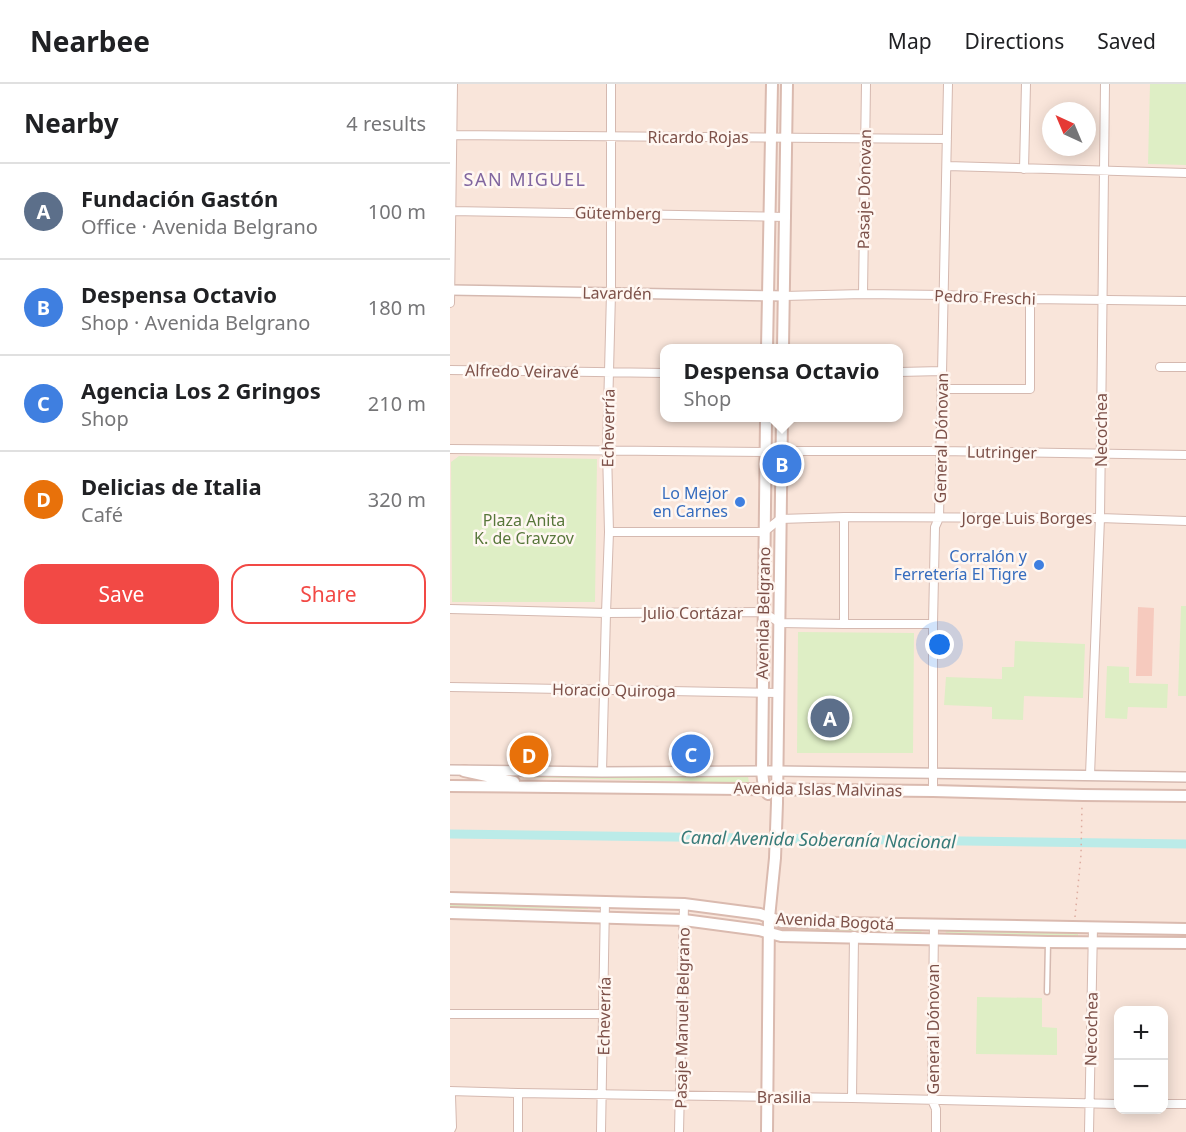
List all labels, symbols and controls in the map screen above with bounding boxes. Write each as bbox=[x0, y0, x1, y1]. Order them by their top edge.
text: Nearbee bbox=[30, 22, 150, 60]
text: Map bbox=[888, 27, 932, 55]
text: Directions bbox=[965, 27, 1064, 55]
text: Saved bbox=[1097, 27, 1156, 55]
north arrow bbox=[1042, 102, 1096, 156]
text: Nearby bbox=[24, 105, 119, 141]
text: 4 results bbox=[346, 110, 426, 137]
street label: Ricardo Rojas bbox=[647, 126, 749, 148]
street label: Pasaje Dónovan bbox=[852, 129, 876, 249]
district label: SAN MIGUEL bbox=[464, 167, 586, 191]
text: Fundación Gastón bbox=[81, 183, 278, 213]
text: A bbox=[37, 198, 50, 225]
text: 100 m bbox=[368, 198, 426, 225]
street label: Gütemberg bbox=[575, 201, 661, 225]
text: Office · Avenida Belgrano bbox=[81, 213, 318, 240]
text: Despensa Octavio bbox=[81, 279, 277, 309]
street label: Lavardén bbox=[582, 281, 652, 305]
street label: Pedro Freschi bbox=[934, 284, 1036, 310]
text: B bbox=[37, 294, 50, 321]
text: 180 m bbox=[368, 294, 426, 321]
text: Shop · Avenida Belgrano bbox=[81, 309, 310, 336]
popup bbox=[660, 344, 903, 422]
text: Despensa Octavio bbox=[684, 355, 879, 385]
street label: Alfredo Veiravé bbox=[465, 359, 579, 383]
street label: General Dónovan bbox=[929, 372, 953, 504]
text: Agencia Los 2 Gringos bbox=[81, 375, 321, 405]
text: Shop bbox=[684, 385, 731, 412]
street label: Echeverría bbox=[596, 388, 620, 468]
text: C bbox=[37, 390, 50, 417]
text: 210 m bbox=[368, 390, 426, 417]
street label: Necochea bbox=[1090, 393, 1112, 467]
text: Shop bbox=[81, 405, 129, 432]
street label: Lutringer bbox=[967, 440, 1038, 464]
pin: B bbox=[762, 442, 802, 487]
text: Delicias de Italia bbox=[81, 471, 262, 501]
place label: Lo Mejor en Carnes bbox=[653, 482, 728, 522]
text: D bbox=[36, 486, 51, 513]
text: 320 m bbox=[368, 486, 426, 513]
marker: Lo Mejor en Carnes bbox=[733, 495, 747, 509]
text: Café bbox=[81, 501, 123, 528]
street label: Jorge Luis Borges bbox=[960, 507, 1092, 529]
park label: Plaza Anita K. de Cravzov bbox=[474, 509, 575, 549]
place label: Corralón y Ferretería El Tigre bbox=[894, 545, 1028, 585]
street label: Avenida Belgrano bbox=[751, 547, 775, 679]
marker: Corralón y Ferretería El Tigre bbox=[1032, 558, 1046, 572]
button: Save bbox=[24, 564, 219, 624]
button: Share bbox=[231, 564, 426, 624]
street label: Julio Cortázar bbox=[641, 602, 744, 624]
your location bbox=[925, 630, 954, 659]
street label: Horacio Quiroga bbox=[552, 678, 676, 702]
pin: A bbox=[810, 696, 850, 740]
pin: D bbox=[510, 732, 548, 778]
pin: C bbox=[672, 732, 710, 776]
street label: Avenida Islas Malvinas bbox=[733, 777, 903, 801]
water label: Canal Avenida Soberanía Nacional bbox=[680, 825, 956, 853]
street label: Avenida Bogotá bbox=[775, 907, 895, 935]
street label: Pasaje Manuel Belgrano bbox=[669, 927, 695, 1109]
street label: General Dónovan bbox=[922, 964, 944, 1094]
street label: Echeverría bbox=[592, 976, 616, 1056]
street label: Necochea bbox=[1079, 992, 1103, 1066]
map controls bbox=[1114, 1006, 1168, 1114]
button: + bbox=[1114, 1006, 1168, 1060]
button: − bbox=[1114, 1060, 1168, 1114]
street label: Brasilia bbox=[757, 1086, 811, 1108]

